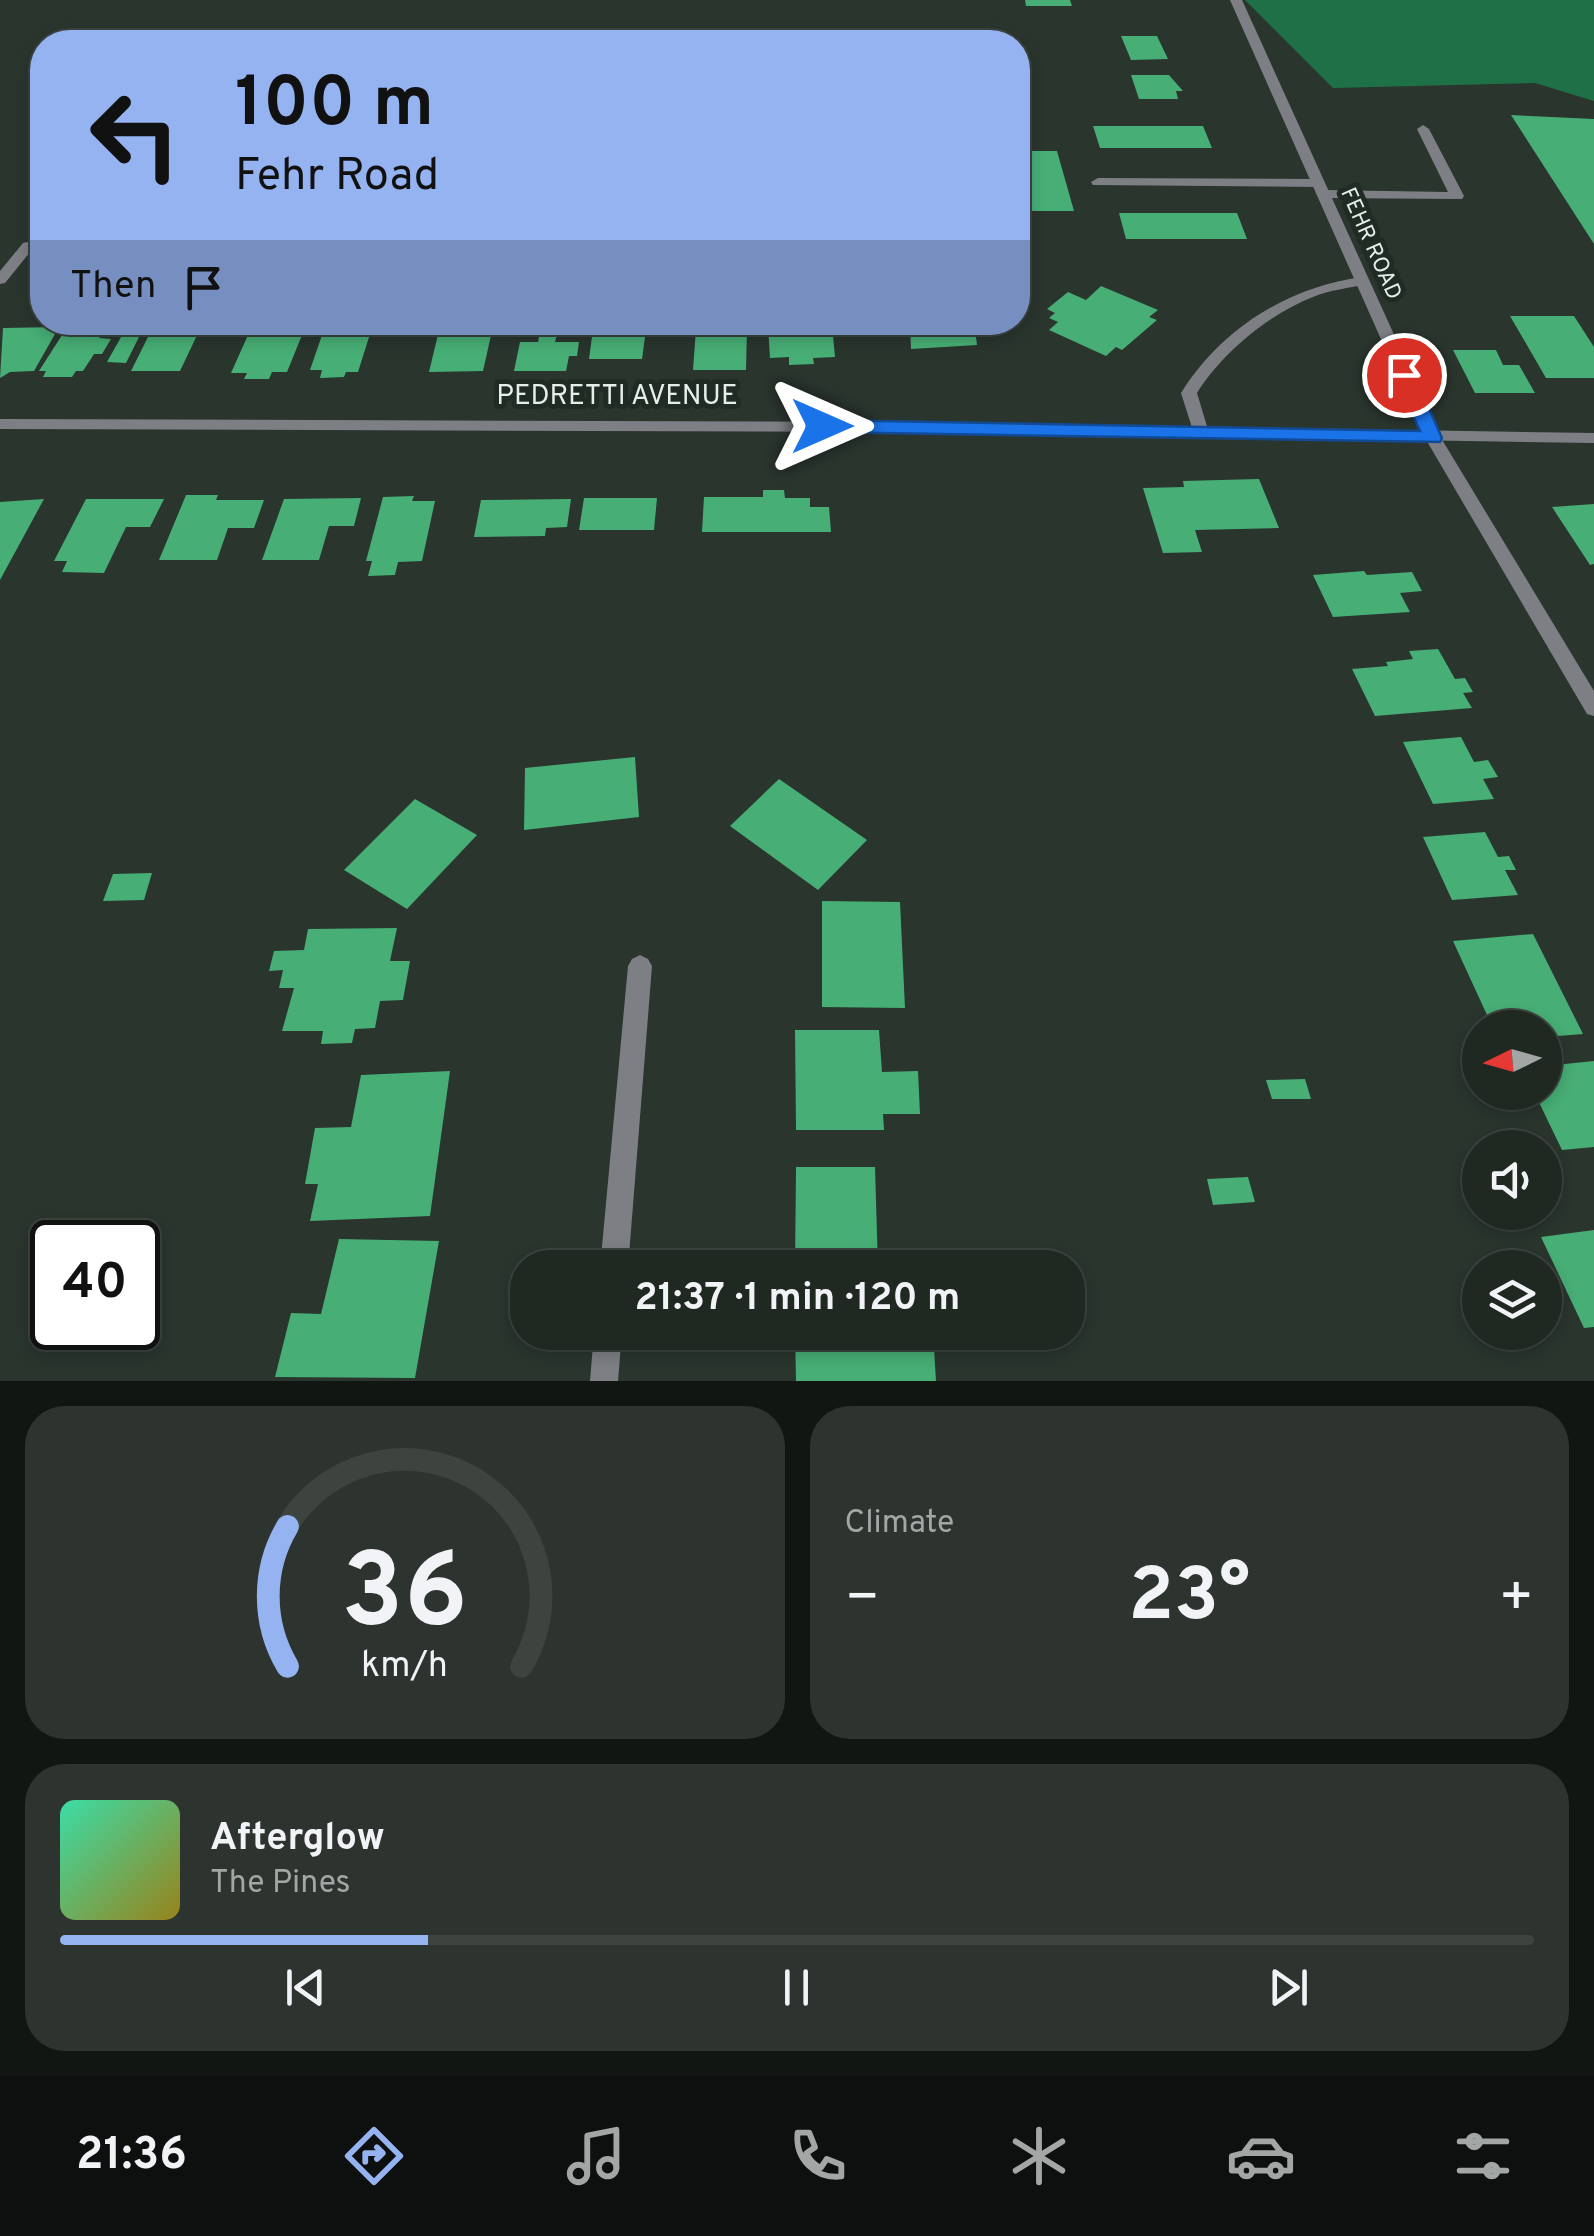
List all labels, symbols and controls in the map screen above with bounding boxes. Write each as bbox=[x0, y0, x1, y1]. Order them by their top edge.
text: 100 m bbox=[235, 62, 434, 151]
icon: left bbox=[70, 70, 200, 200]
text: Fehr Road bbox=[235, 149, 439, 206]
street label: FEHR ROAD bbox=[1333, 184, 1407, 304]
icon: arrive bbox=[176, 260, 231, 315]
text: Then bbox=[70, 263, 156, 312]
pin bbox=[1362, 333, 1447, 418]
icon: arrive bbox=[1377, 348, 1432, 403]
position arrow bbox=[770, 374, 874, 478]
street label: PEDRETTI AVENUE bbox=[496, 379, 738, 415]
north arrow bbox=[1462, 1010, 1562, 1110]
map controls bbox=[1462, 1010, 1562, 1350]
button: sound bbox=[1462, 1130, 1562, 1230]
speed limit sign: 40 bbox=[30, 1220, 160, 1350]
button: layers bbox=[1462, 1250, 1562, 1350]
text: 21:37 · 1 min · 120 m bbox=[635, 1275, 960, 1324]
text: Climate bbox=[845, 1504, 954, 1544]
text: 36 bbox=[342, 1532, 468, 1664]
text: 23° bbox=[1128, 1552, 1250, 1647]
text: − bbox=[845, 1565, 880, 1635]
text: + bbox=[1499, 1565, 1534, 1635]
text: km/h bbox=[361, 1644, 448, 1690]
text: Afterglow bbox=[210, 1815, 385, 1864]
text: The Pines bbox=[210, 1864, 351, 1904]
icon: previous bbox=[278, 1960, 333, 2015]
icon: pause bbox=[769, 1960, 824, 2015]
icon: next bbox=[1261, 1960, 1316, 2015]
icon: directions bbox=[339, 2121, 409, 2191]
icon: music bbox=[561, 2121, 631, 2191]
icon: phone bbox=[783, 2121, 853, 2191]
icon: climate bbox=[1004, 2121, 1074, 2191]
icon: car bbox=[1226, 2121, 1296, 2191]
icon: filters bbox=[1448, 2121, 1518, 2191]
text: 21:36 bbox=[76, 2128, 187, 2185]

